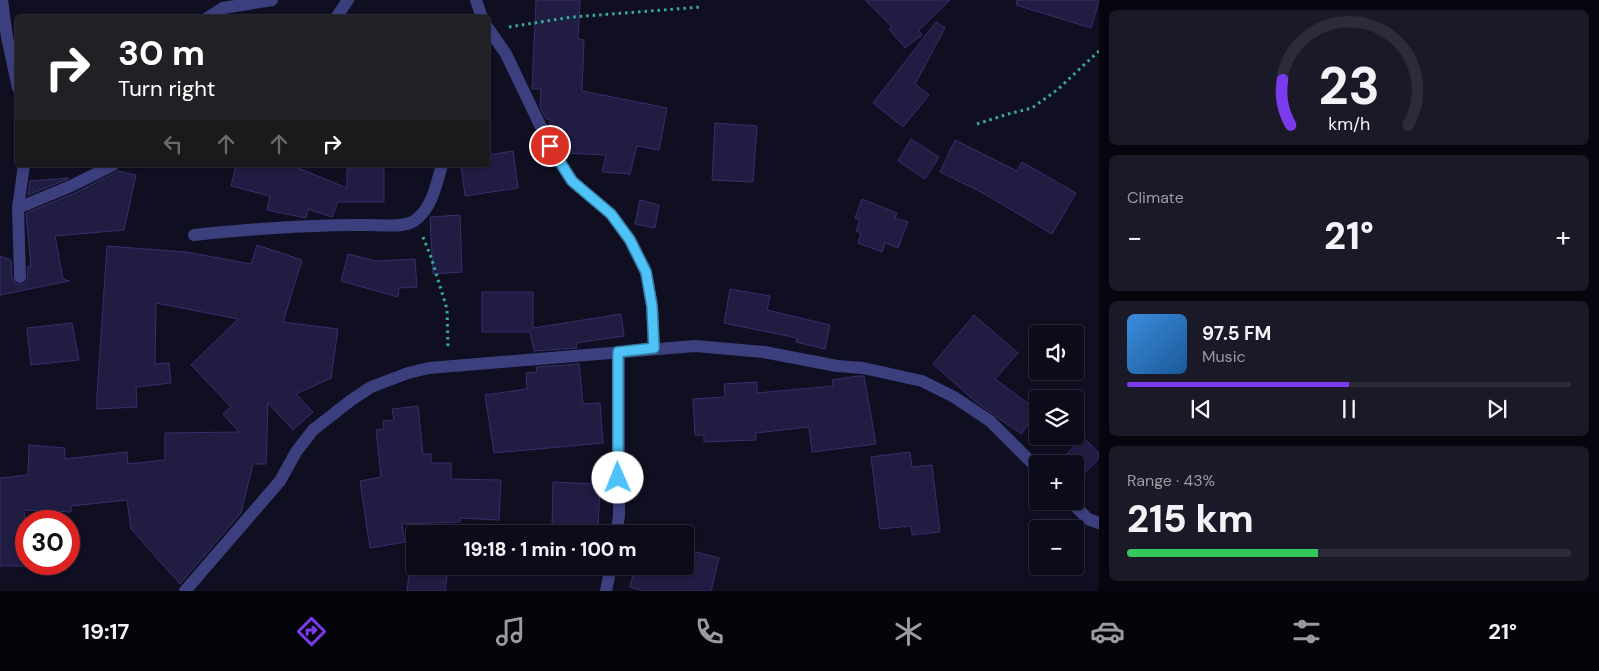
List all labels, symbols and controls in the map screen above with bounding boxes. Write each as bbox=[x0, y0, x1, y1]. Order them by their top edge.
text: 30 m bbox=[118, 30, 205, 76]
icon: right bbox=[35, 35, 100, 100]
text: 23 bbox=[1318, 52, 1380, 120]
text: Turn right bbox=[118, 74, 215, 103]
text: km/h bbox=[1328, 112, 1370, 136]
pin bbox=[529, 125, 571, 167]
icon: left bbox=[159, 130, 187, 158]
icon: ahead bbox=[212, 130, 240, 158]
icon: ahead bbox=[265, 130, 293, 158]
icon: right bbox=[318, 130, 346, 158]
icon: arrive bbox=[536, 132, 564, 160]
text: Climate bbox=[1127, 187, 1184, 208]
text: 21° bbox=[1324, 211, 1374, 261]
text: − bbox=[1127, 219, 1142, 256]
text: + bbox=[1556, 219, 1571, 256]
text: 97.5 FM bbox=[1202, 321, 1271, 346]
map controls bbox=[1029, 325, 1084, 575]
button: sound bbox=[1029, 325, 1084, 380]
text: Music bbox=[1202, 346, 1246, 367]
button: layers bbox=[1029, 390, 1084, 445]
icon: previous bbox=[1187, 395, 1215, 423]
icon: pause bbox=[1335, 395, 1363, 423]
icon: next bbox=[1483, 395, 1511, 423]
position arrow bbox=[591, 451, 643, 503]
button: + bbox=[1029, 455, 1084, 510]
text: Range · 43% bbox=[1127, 470, 1215, 491]
text: 215 km bbox=[1127, 494, 1254, 544]
speed limit sign: 30 bbox=[15, 510, 80, 575]
button: − bbox=[1029, 520, 1084, 575]
text: 19:18 · 1 min · 100 m bbox=[463, 537, 637, 562]
icon: directions bbox=[294, 614, 329, 649]
icon: music bbox=[493, 614, 528, 649]
icon: phone bbox=[692, 614, 727, 649]
icon: climate bbox=[891, 614, 926, 649]
icon: car bbox=[1090, 614, 1125, 649]
icon: filters bbox=[1289, 614, 1324, 649]
text: 19:17 bbox=[82, 617, 129, 646]
text: 21° bbox=[1488, 617, 1517, 646]

